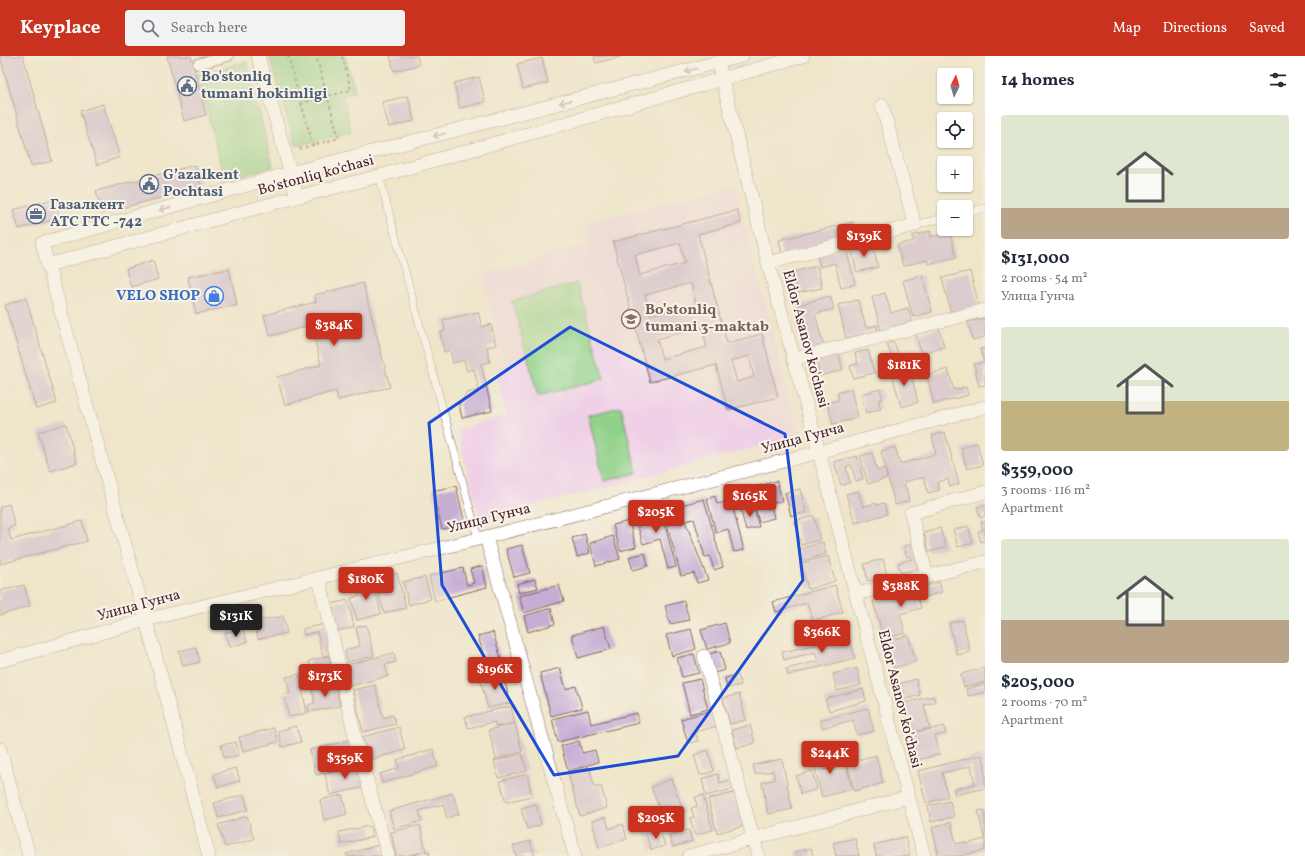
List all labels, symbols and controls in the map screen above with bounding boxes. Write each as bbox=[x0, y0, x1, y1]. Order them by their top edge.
search box bbox=[125, 10, 405, 46]
text: Keyplace bbox=[20, 15, 101, 41]
icon: search bbox=[139, 17, 161, 39]
text: Search here bbox=[171, 18, 247, 39]
text: Map bbox=[1113, 19, 1141, 38]
text: Directions bbox=[1163, 19, 1227, 38]
text: Saved bbox=[1249, 19, 1285, 38]
one-way arrow bbox=[685, 66, 698, 74]
place label: Bo'stonliq tumani hokimligi bbox=[201, 67, 328, 105]
north arrow bbox=[937, 68, 973, 104]
map controls bbox=[937, 68, 973, 236]
text: 14 homes bbox=[1001, 69, 1075, 92]
icon: filters bbox=[1267, 69, 1289, 91]
public building icon: Bo'stonliq tumani hokimligi bbox=[176, 75, 198, 97]
one-way arrow bbox=[559, 99, 572, 107]
button: locate bbox=[937, 112, 973, 148]
one-way arrow bbox=[433, 132, 446, 139]
icon: home bbox=[1109, 141, 1181, 213]
street label: Bo'stonliq ko'chasi bbox=[256, 150, 376, 202]
button: + bbox=[937, 156, 973, 192]
place label: Gʼazalkent Pochtasi bbox=[163, 165, 239, 203]
public building icon: Gʼazalkent Pochtasi bbox=[138, 173, 160, 195]
place label: Газалкент АТС ГТС -742 bbox=[50, 195, 142, 233]
button: − bbox=[937, 200, 973, 236]
office icon: Газалкент АТС ГТС -742 bbox=[25, 203, 47, 225]
one-way arrow bbox=[159, 206, 172, 213]
pin: $139K bbox=[836, 224, 892, 258]
text: $139K bbox=[846, 228, 882, 246]
text: $131,000 bbox=[1001, 247, 1069, 270]
street label: Eldor Asanov ko'chasi bbox=[776, 268, 834, 410]
text: 2 rooms · 54 m² bbox=[1001, 270, 1088, 288]
shop icon: VELO SHOP bbox=[203, 285, 225, 307]
place label: VELO SHOP bbox=[116, 286, 200, 307]
text: Улица Гунча bbox=[1001, 288, 1075, 306]
place label: Bo’stonliq tumani 3-maktab bbox=[645, 300, 769, 338]
school or university icon: Bo’stonliq tumani 3-maktab bbox=[620, 308, 642, 330]
pin: $384K bbox=[306, 313, 362, 347]
text: $384K bbox=[315, 317, 353, 335]
pin: $181K bbox=[876, 353, 932, 387]
icon: home bbox=[1109, 353, 1181, 425]
text: $181K bbox=[887, 357, 921, 375]
street label: Улица Гунча bbox=[759, 418, 847, 460]
text: $359,000 bbox=[1001, 459, 1073, 482]
text: 3 rooms · 116 m² bbox=[1001, 482, 1090, 500]
pin: $165K bbox=[722, 484, 778, 518]
text: $165K bbox=[732, 488, 768, 506]
street label: Улица Гунча bbox=[445, 499, 533, 539]
pin: $205K bbox=[628, 500, 684, 534]
text: Apartment bbox=[1001, 500, 1064, 518]
text: $205K bbox=[637, 504, 675, 522]
icon: home bbox=[1109, 565, 1181, 637]
pin: $180K bbox=[338, 567, 394, 601]
text: $180K bbox=[348, 571, 385, 589]
pin: $388K bbox=[873, 574, 929, 608]
text: $388K bbox=[882, 578, 920, 596]
street label: Улица Гунча bbox=[95, 585, 183, 627]
pin: $131K bbox=[208, 604, 264, 638]
text: $131K bbox=[219, 608, 253, 626]
pin: $366K bbox=[794, 620, 850, 654]
text: $366K bbox=[803, 624, 841, 642]
street label: Eldor Asanov ko'chasi bbox=[872, 627, 926, 771]
pin: $196K bbox=[467, 657, 523, 691]
text: $196K bbox=[477, 661, 513, 679]
pin: $173K bbox=[297, 664, 353, 698]
text: $173K bbox=[308, 668, 342, 686]
text: $205,000 bbox=[1001, 671, 1074, 694]
text: 2 rooms · 70 m² bbox=[1001, 694, 1087, 712]
text: Apartment bbox=[1001, 712, 1064, 730]
pin: $244K bbox=[802, 741, 858, 775]
text: $244K bbox=[811, 745, 850, 763]
pin: $359K bbox=[317, 746, 373, 780]
text: $359K bbox=[327, 750, 363, 768]
pin: $205K bbox=[628, 806, 684, 840]
text: $205K bbox=[637, 810, 675, 828]

